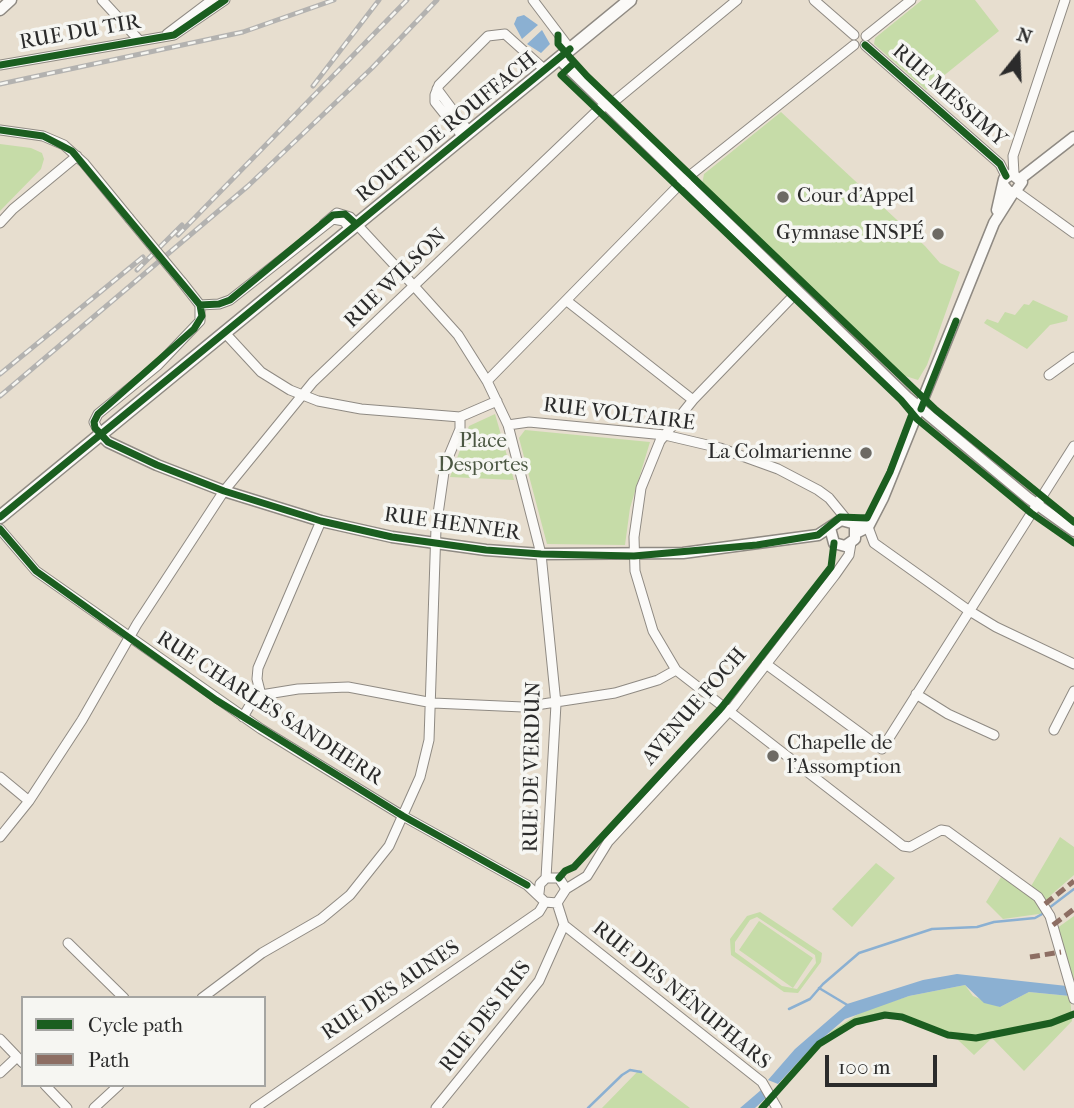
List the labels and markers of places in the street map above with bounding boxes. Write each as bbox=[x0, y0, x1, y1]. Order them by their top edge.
place label: Cour d'Appel bbox=[797, 184, 914, 210]
marker: Cour d'Appel bbox=[775, 189, 791, 205]
place label: Gymnase INSPÉ bbox=[776, 221, 924, 247]
marker: Gymnase INSPÉ bbox=[930, 226, 946, 242]
place label: La Colmarienne bbox=[707, 440, 852, 466]
marker: La Colmarienne bbox=[858, 445, 874, 461]
place label: Chapelle de l'Assomption bbox=[787, 731, 901, 781]
marker: Chapelle de l'Assomption bbox=[765, 748, 781, 764]

